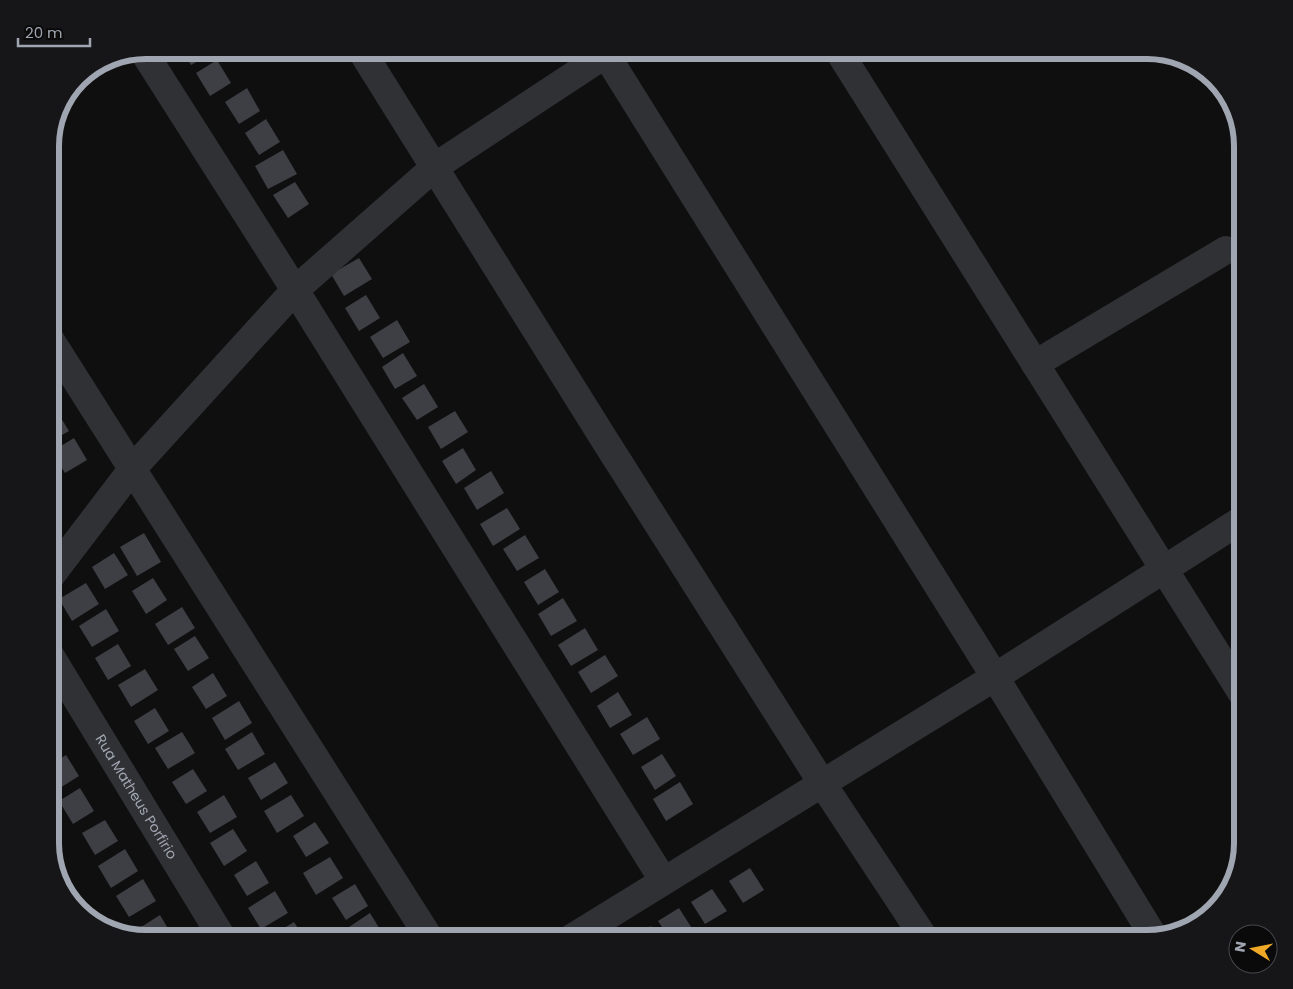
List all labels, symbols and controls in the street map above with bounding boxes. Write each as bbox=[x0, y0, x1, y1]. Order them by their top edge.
scale bar bbox=[18, 15, 90, 47]
text: 20 m bbox=[25, 22, 63, 43]
street label: Rua Matheus Porfirio bbox=[91, 730, 182, 863]
north arrow bbox=[1228, 924, 1278, 974]
text: N bbox=[1229, 940, 1251, 954]

